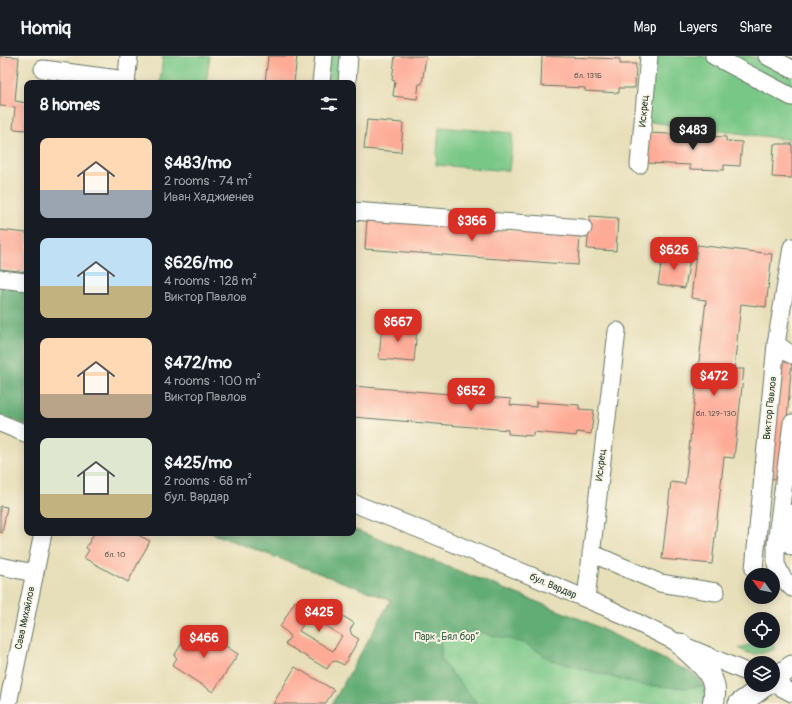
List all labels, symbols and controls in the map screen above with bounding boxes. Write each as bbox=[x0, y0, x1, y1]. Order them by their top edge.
text: Homiq bbox=[20, 16, 71, 40]
text: Map bbox=[634, 19, 657, 36]
text: Layers bbox=[679, 19, 717, 36]
text: Share bbox=[739, 19, 772, 36]
house number: бл. 131Б bbox=[574, 71, 602, 80]
icon: filters bbox=[318, 93, 340, 115]
text: 8 homes bbox=[40, 94, 100, 115]
street label: Искрец bbox=[637, 94, 651, 128]
pin: $483 bbox=[669, 117, 717, 151]
text: $483 bbox=[679, 122, 707, 138]
text: $483/mo bbox=[164, 152, 231, 173]
icon: home bbox=[72, 154, 120, 202]
text: 2 rooms · 74 m² bbox=[164, 173, 252, 189]
text: Иван Хаджиенев bbox=[164, 189, 254, 205]
pin: $366 bbox=[448, 208, 496, 242]
text: $366 bbox=[457, 213, 487, 229]
pin: $626 bbox=[650, 237, 698, 271]
text: $626 bbox=[659, 242, 689, 258]
text: $626/mo bbox=[164, 252, 233, 273]
icon: home bbox=[72, 254, 120, 302]
text: 4 rooms · 128 m² bbox=[164, 273, 257, 289]
text: Виктор Павлов bbox=[164, 289, 247, 305]
pin: $667 bbox=[374, 309, 422, 343]
text: $667 bbox=[384, 314, 412, 330]
text: $472/mo bbox=[164, 352, 232, 373]
icon: home bbox=[72, 354, 120, 402]
pin: $472 bbox=[690, 363, 738, 397]
text: $472 bbox=[700, 368, 728, 384]
text: 4 rooms · 100 m² bbox=[164, 373, 261, 389]
street label: Виктор Павлов bbox=[761, 376, 779, 440]
pin: $652 bbox=[447, 378, 495, 412]
text: $652 bbox=[457, 383, 485, 399]
text: Виктор Павлов bbox=[164, 389, 247, 405]
house number: бл. 129-130 bbox=[696, 409, 737, 418]
street label: Искрец bbox=[593, 448, 609, 482]
text: $425/mo bbox=[164, 452, 232, 473]
icon: home bbox=[72, 454, 120, 502]
text: 2 rooms · 68 m² bbox=[164, 473, 252, 489]
text: бул. Вардар bbox=[164, 489, 229, 505]
house number: бл. 10 bbox=[105, 550, 126, 559]
north arrow bbox=[744, 568, 780, 604]
map controls bbox=[744, 568, 780, 692]
street label: бул. Вардар bbox=[528, 571, 579, 601]
street label: Сава Михайлов bbox=[12, 585, 38, 651]
pin: $425 bbox=[295, 599, 343, 633]
text: $425 bbox=[305, 604, 333, 620]
button: locate bbox=[744, 612, 780, 648]
pin: $466 bbox=[180, 625, 228, 659]
text: $466 bbox=[189, 630, 219, 646]
park label: Парк „Бял бор“ bbox=[415, 631, 479, 643]
button: layers bbox=[744, 656, 780, 692]

